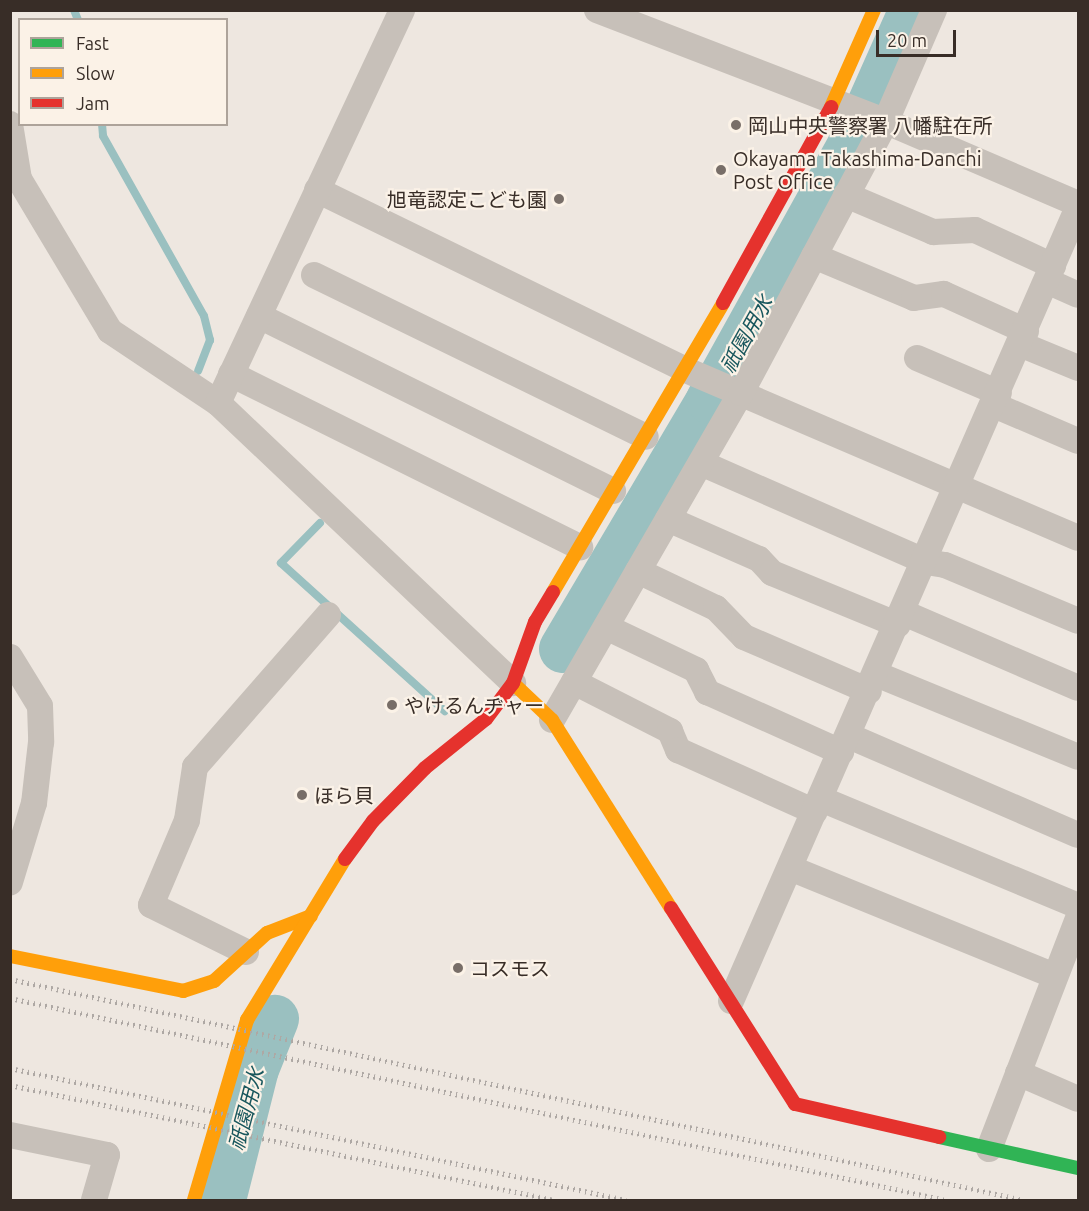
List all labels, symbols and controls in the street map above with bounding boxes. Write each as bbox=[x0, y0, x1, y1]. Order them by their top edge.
legend bbox=[18, 18, 228, 126]
scale bar bbox=[879, 18, 958, 56]
text: 20 m bbox=[887, 30, 927, 50]
text: Fast bbox=[76, 33, 109, 53]
text: Slow bbox=[76, 63, 115, 83]
text: Jam bbox=[76, 93, 110, 113]
place label: 岡山中央警察署 八幡駐在所 bbox=[748, 113, 993, 137]
marker: 岡山中央警察署 八幡駐在所 bbox=[729, 118, 743, 132]
place label: Okayama Takashima-Danchi Post Office bbox=[733, 146, 982, 193]
marker: Okayama Takashima-Danchi Post Office bbox=[714, 163, 728, 177]
place label: 旭竜認定こども園 bbox=[387, 187, 547, 211]
marker: 旭竜認定こども園 bbox=[552, 192, 566, 206]
water label: 祇園用水 bbox=[715, 291, 777, 377]
place label: やけるんヂャー bbox=[404, 693, 544, 717]
marker: やけるんヂャー bbox=[385, 698, 399, 712]
place label: ほら貝 bbox=[314, 783, 374, 807]
marker: ほら貝 bbox=[295, 788, 309, 802]
place label: コスモス bbox=[470, 956, 550, 980]
marker: コスモス bbox=[451, 961, 465, 975]
water label: 祇園用水 bbox=[223, 1065, 269, 1153]

